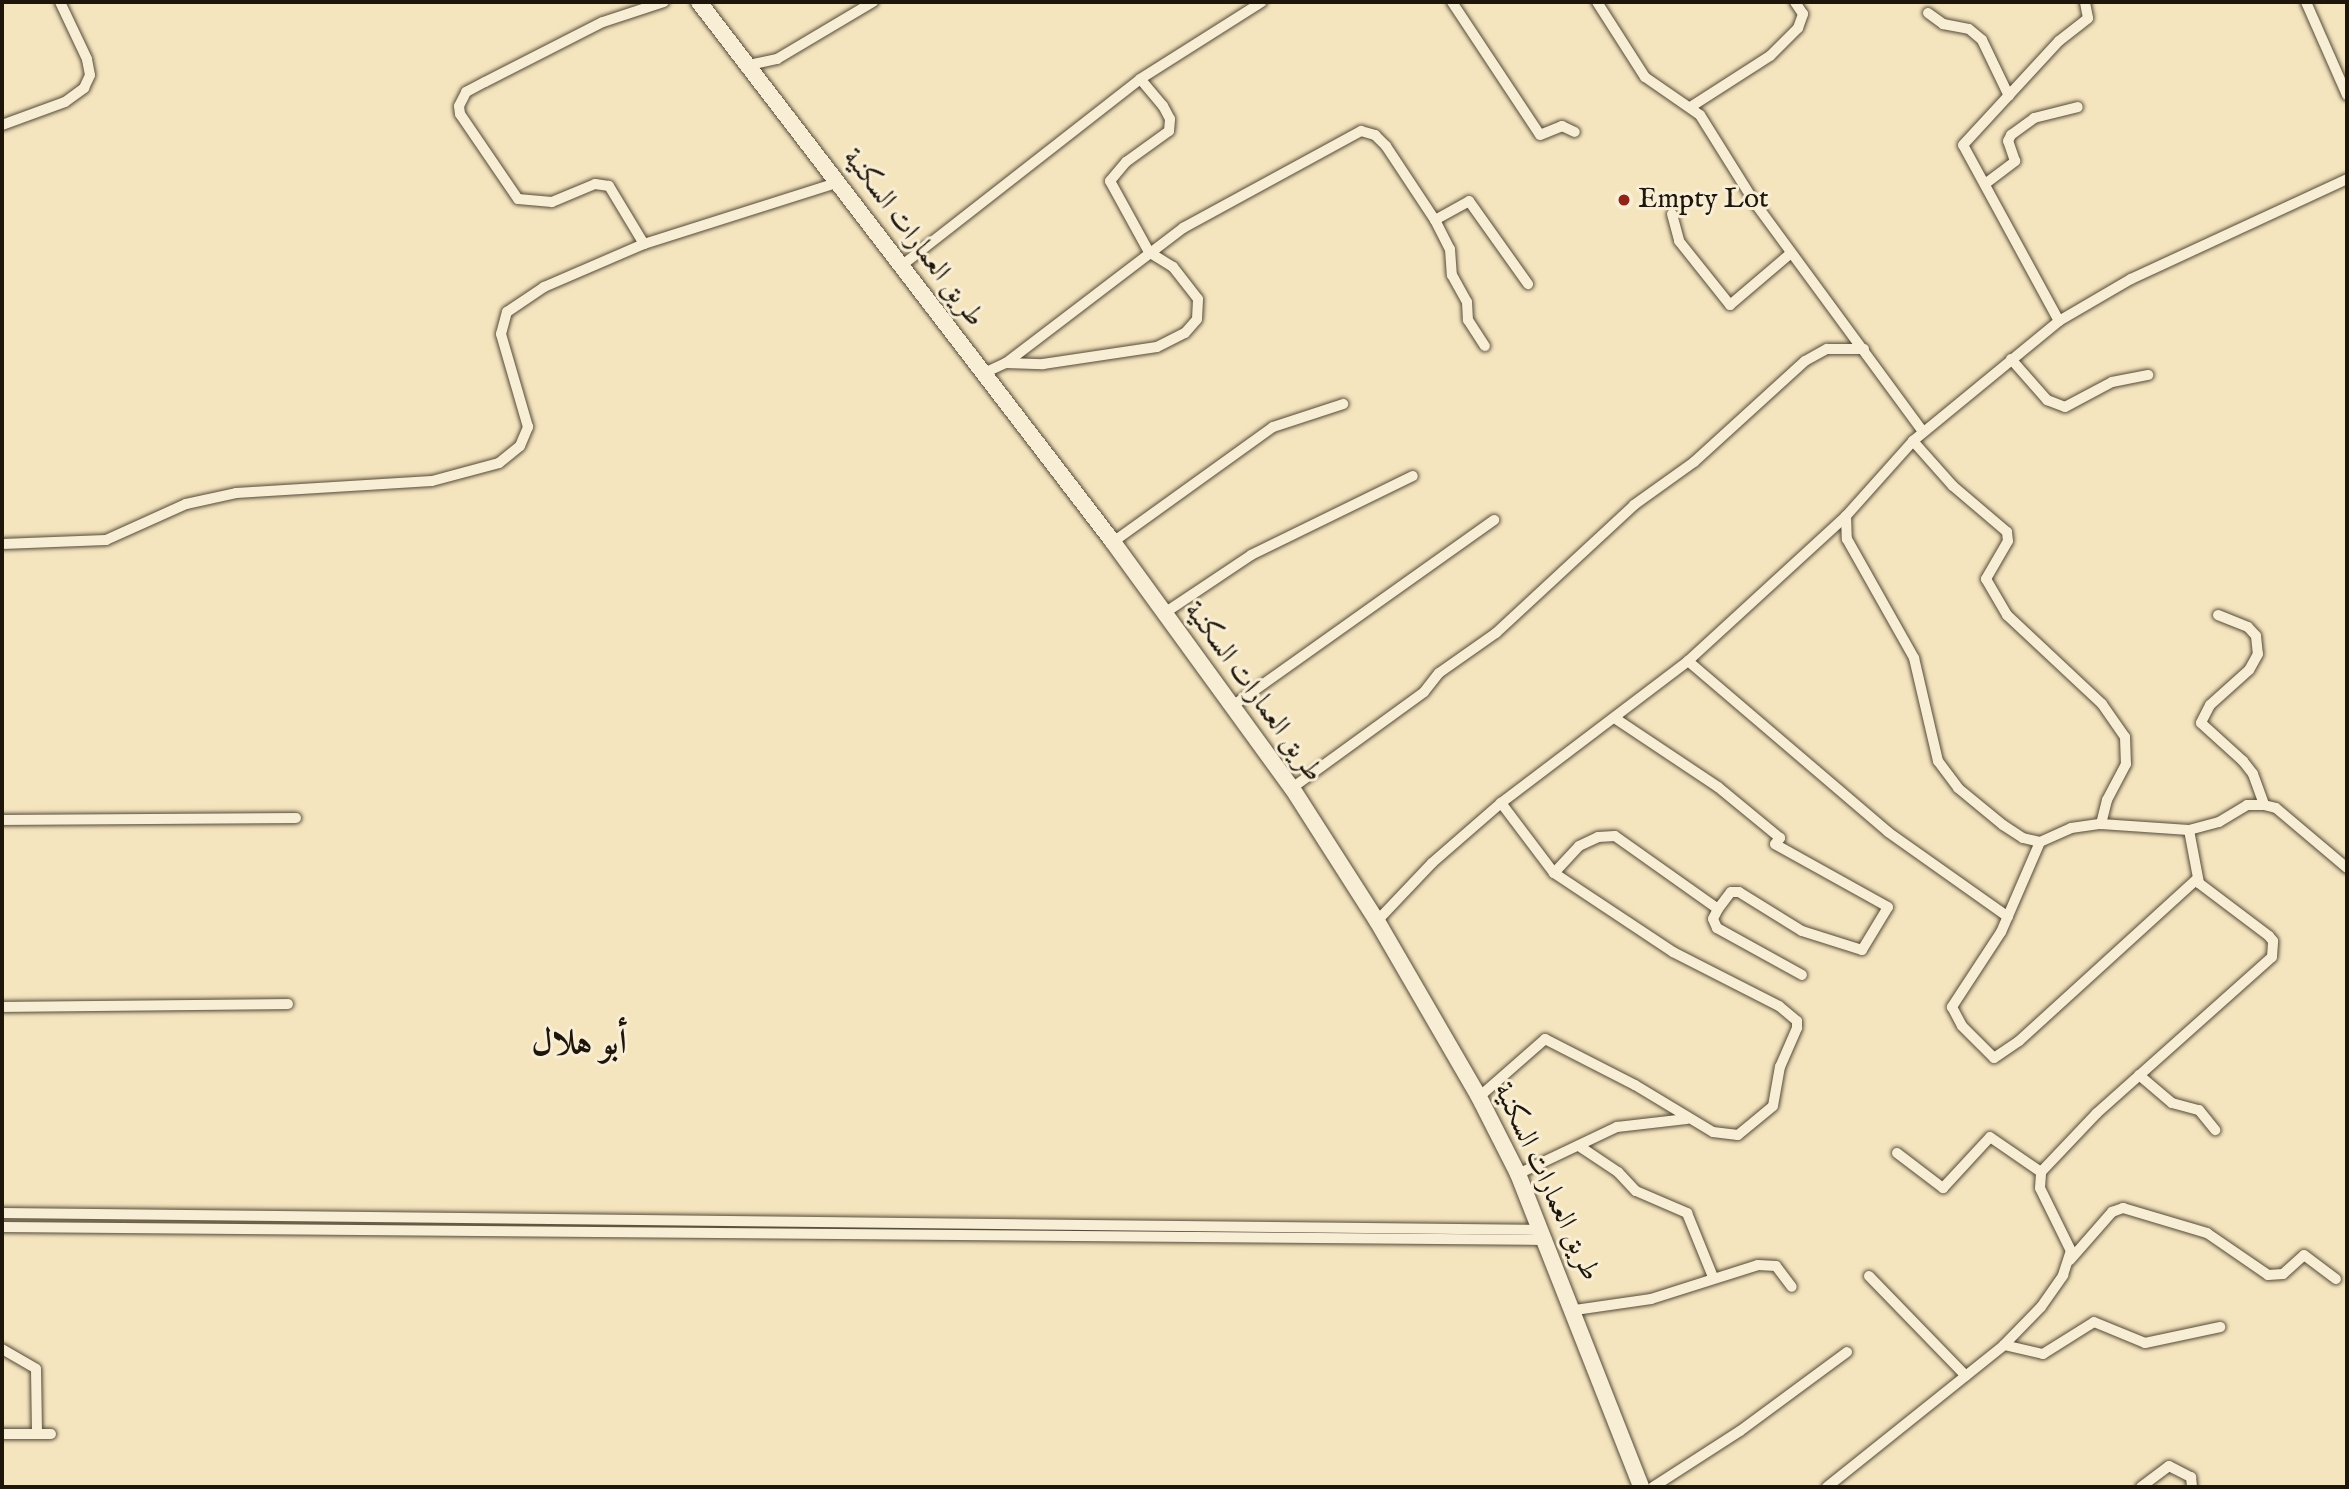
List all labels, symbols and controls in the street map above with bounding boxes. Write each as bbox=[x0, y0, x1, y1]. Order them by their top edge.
street label: طريق العمارات السكنية bbox=[835, 142, 991, 334]
place label: Empty Lot bbox=[1638, 183, 1769, 217]
marker: Empty Lot bbox=[1616, 192, 1632, 208]
street label: طريق العمارات السكنية bbox=[1176, 595, 1330, 789]
district label: أبو هلال bbox=[531, 1023, 627, 1065]
street label: طريق العمارات السكنية bbox=[1485, 1078, 1607, 1286]

